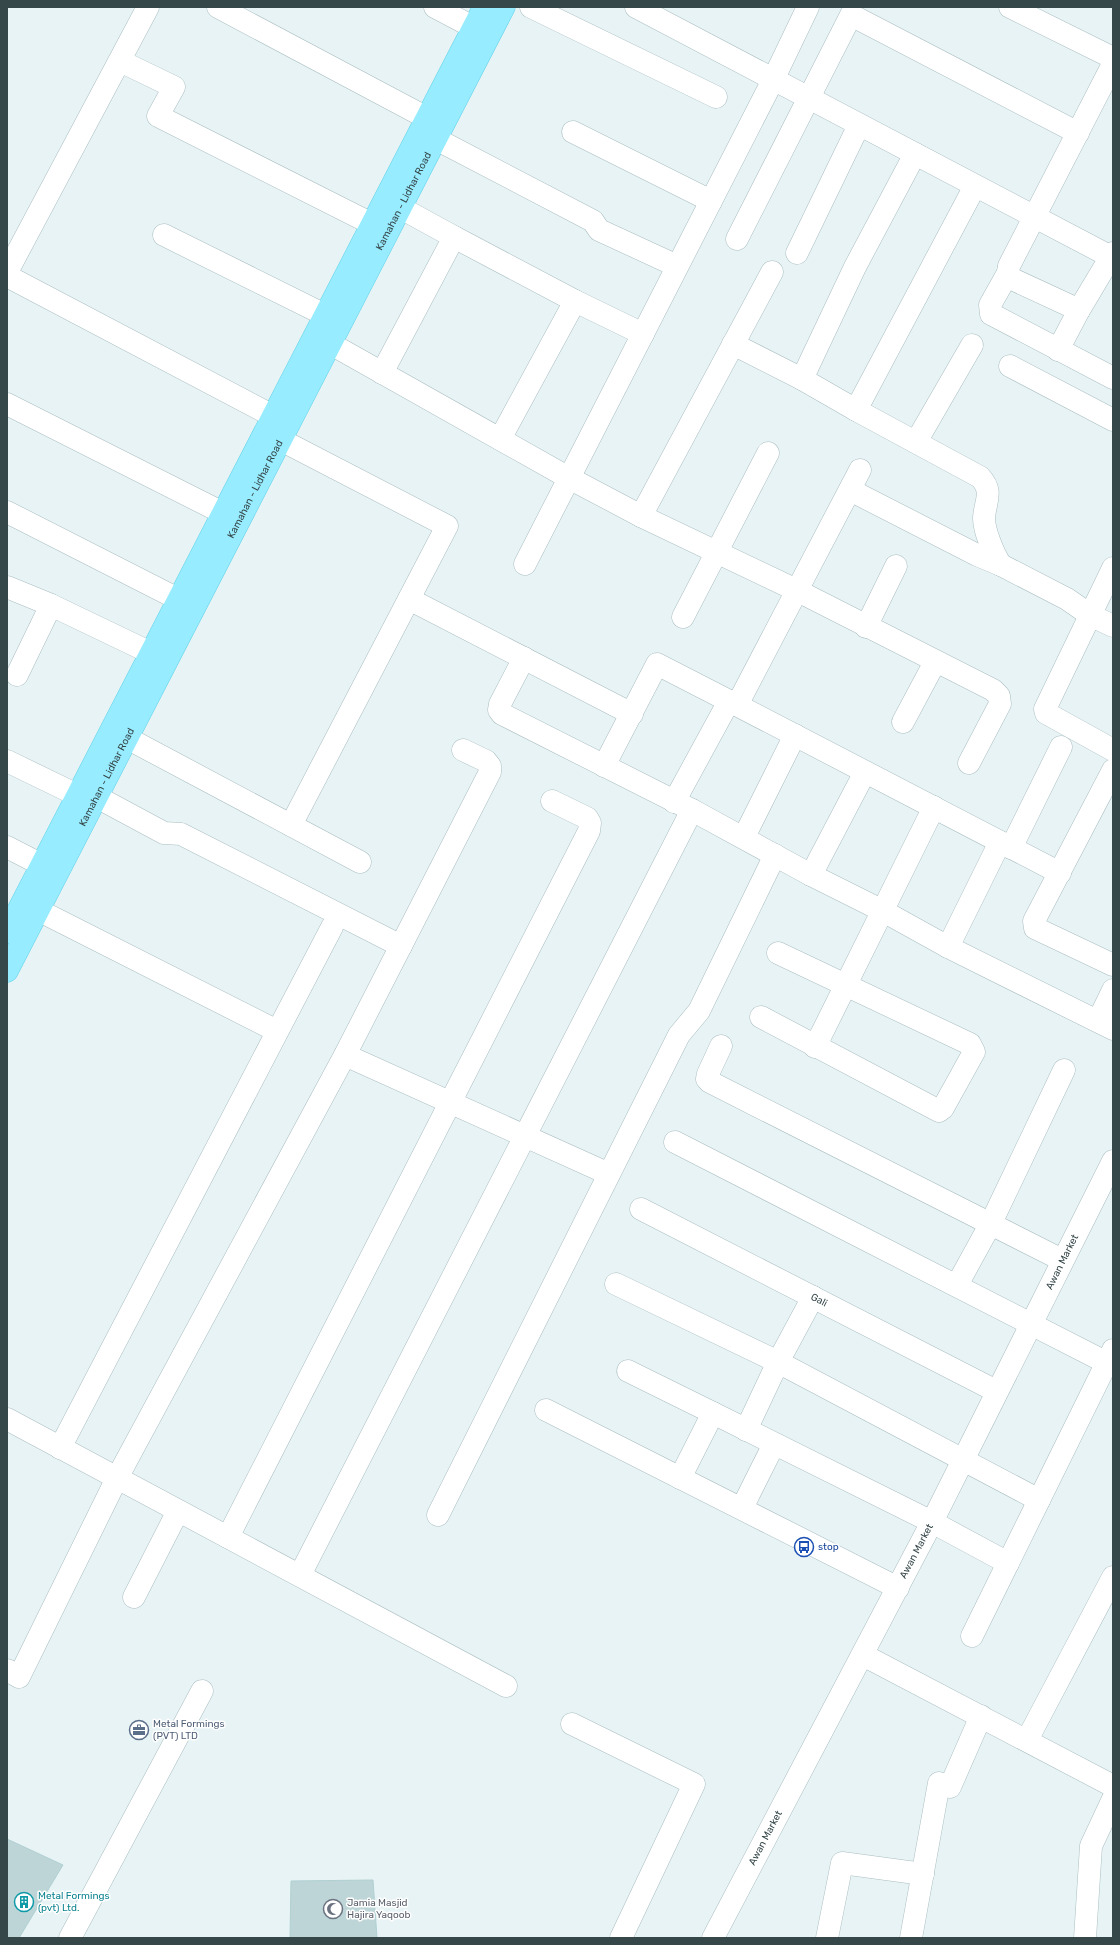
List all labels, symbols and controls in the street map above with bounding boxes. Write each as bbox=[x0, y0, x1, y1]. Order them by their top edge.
street label: Kamahan - Lidhar Road bbox=[374, 150, 434, 252]
street label: Kamahan - Lidhar Road bbox=[225, 438, 286, 540]
street label: Kamahan - Lidhar Road bbox=[77, 726, 137, 828]
street label: Awan Market bbox=[1044, 1232, 1081, 1292]
street label: Gali bbox=[809, 1291, 829, 1310]
street label: Awan Market bbox=[897, 1522, 936, 1581]
bus stop icon: stop bbox=[793, 1536, 815, 1558]
place label: stop bbox=[818, 1541, 839, 1553]
place label: Metal Formings (PVT) LTD bbox=[153, 1718, 225, 1742]
office icon: Metal Formings (PVT) LTD bbox=[128, 1719, 150, 1741]
street label: Awan Market bbox=[746, 1809, 785, 1867]
place label: Metal Formings (pvt) Ltd. bbox=[38, 1890, 110, 1914]
building icon: Metal Formings (pvt) Ltd. bbox=[13, 1891, 35, 1913]
place label: Jamia Masjid Hajira Yaqoob bbox=[347, 1897, 411, 1921]
mosque icon: Jamia Masjid Hajira Yaqoob bbox=[322, 1898, 344, 1920]

